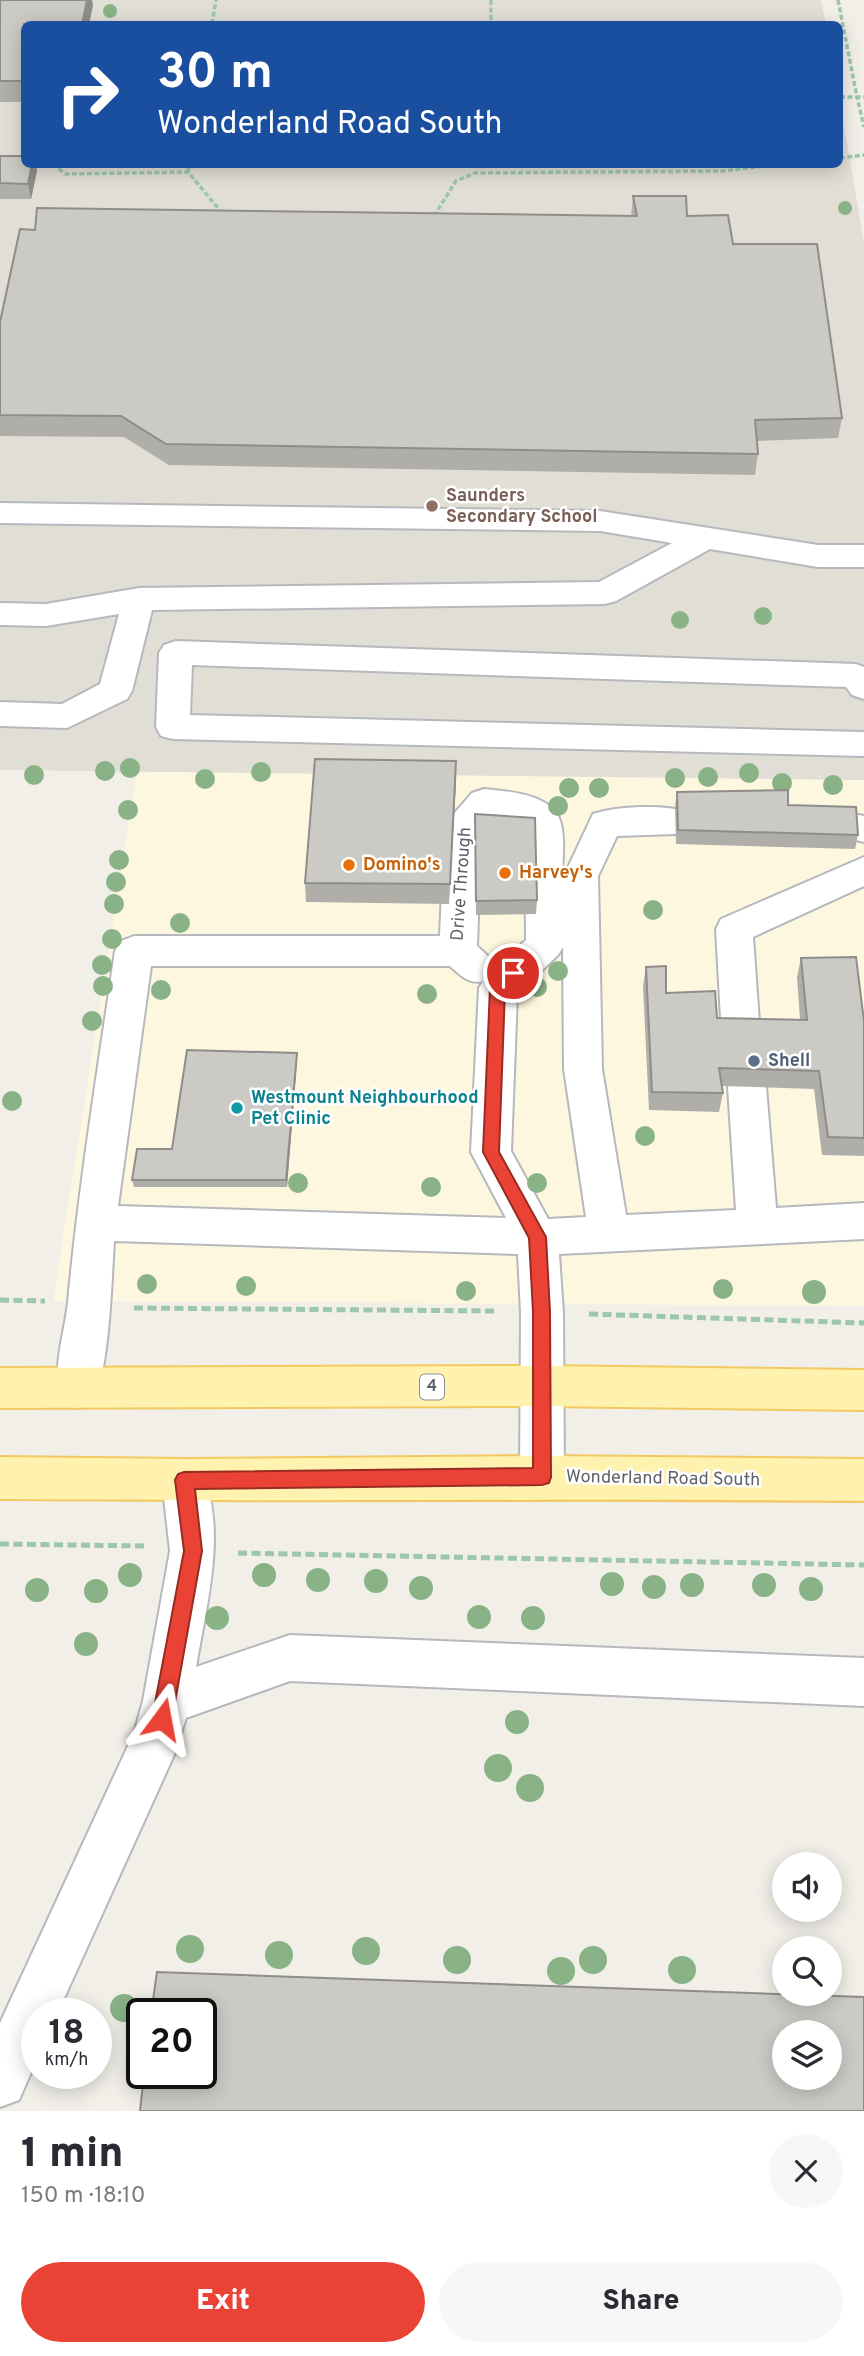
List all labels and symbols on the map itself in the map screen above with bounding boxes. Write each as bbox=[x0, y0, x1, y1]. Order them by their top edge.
place label: Saunders Secondary School bbox=[446, 485, 597, 529]
marker: Saunders Secondary School bbox=[424, 498, 440, 514]
street label: Drive Through bbox=[447, 826, 477, 942]
place label: Domino's bbox=[363, 854, 441, 877]
marker: Domino's bbox=[341, 857, 357, 873]
place label: Harvey's bbox=[519, 862, 593, 885]
marker: Harvey's bbox=[497, 865, 513, 881]
pin bbox=[483, 943, 543, 1003]
place label: Shell bbox=[768, 1050, 810, 1073]
marker: Shell bbox=[746, 1053, 762, 1069]
place label: Westmount Neighbourhood Pet Clinic bbox=[251, 1087, 479, 1131]
marker: Westmount Neighbourhood Pet Clinic bbox=[229, 1100, 245, 1116]
road number: 4 bbox=[420, 1374, 444, 1400]
street label: Wonderland Road South bbox=[566, 1466, 760, 1492]
position arrow bbox=[125, 1682, 199, 1756]
speed limit sign: 20 bbox=[126, 1998, 217, 2089]

